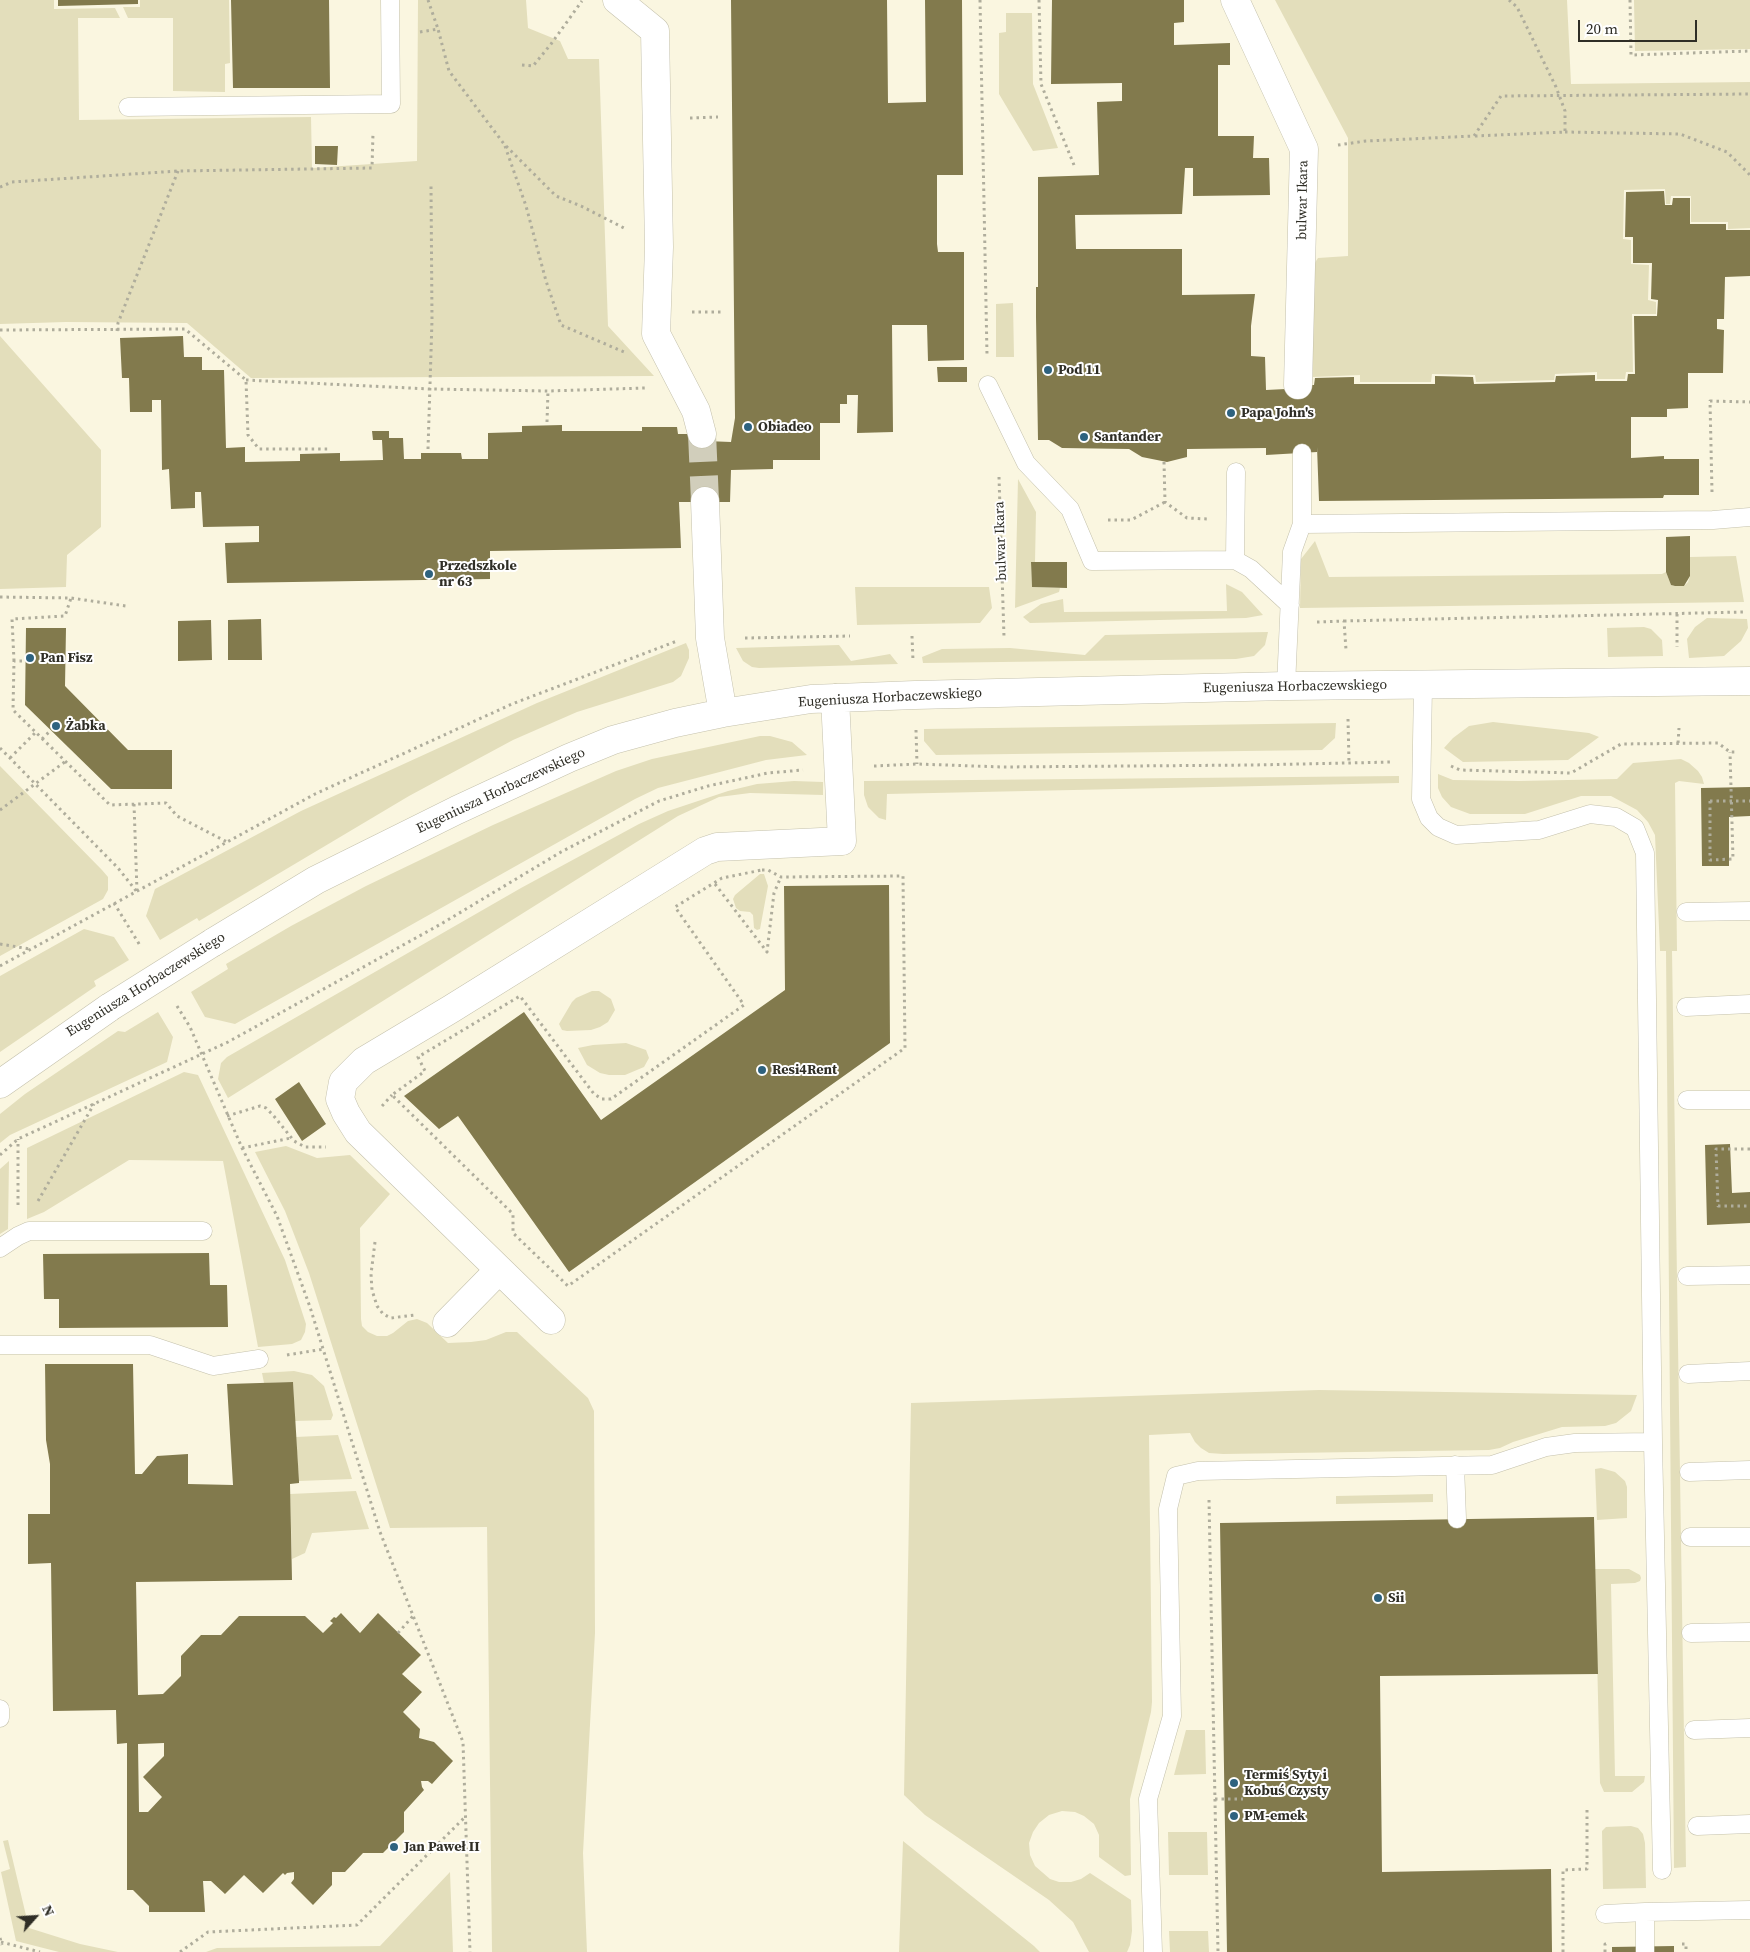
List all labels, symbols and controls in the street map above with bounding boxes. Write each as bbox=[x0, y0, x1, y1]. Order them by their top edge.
scale bar bbox=[1580, 10, 1699, 42]
text: 20 m bbox=[1586, 18, 1618, 39]
street label: bulwar Ikara bbox=[1294, 160, 1312, 240]
place label: Pod 11 bbox=[1058, 362, 1101, 378]
marker: Pod 11 bbox=[1042, 364, 1054, 376]
place label: Papa John's bbox=[1241, 405, 1314, 421]
marker: Papa John's bbox=[1225, 407, 1237, 419]
place label: Obiadeo bbox=[758, 419, 812, 435]
marker: Obiadeo bbox=[742, 421, 754, 433]
place label: Santander bbox=[1094, 429, 1161, 445]
marker: Santander bbox=[1078, 431, 1090, 443]
street label: bulwar Ikara bbox=[991, 501, 1011, 581]
place label: Przedszkole nr 63 bbox=[439, 558, 517, 590]
marker: Przedszkole nr 63 bbox=[423, 568, 435, 580]
place label: Pan Fisz bbox=[40, 650, 92, 666]
marker: Pan Fisz bbox=[24, 652, 36, 664]
street label: Eugeniusza Horbaczewskiego bbox=[1203, 677, 1387, 697]
street label: Eugeniusza Horbaczewskiego bbox=[798, 685, 982, 711]
place label: Żabka bbox=[66, 718, 106, 734]
marker: Żabka bbox=[50, 720, 62, 732]
street label: Eugeniusza Horbaczewskiego bbox=[414, 744, 588, 838]
street label: Eugeniusza Horbaczewskiego bbox=[63, 929, 229, 1041]
place label: Resi4Rent bbox=[772, 1062, 837, 1078]
marker: Resi4Rent bbox=[756, 1064, 768, 1076]
place label: Sii bbox=[1388, 1590, 1404, 1606]
marker: Sii bbox=[1372, 1592, 1384, 1604]
place label: Termiś Syty i Kobuś Czysty bbox=[1244, 1767, 1329, 1800]
marker: Termiś Syty i Kobuś Czysty bbox=[1228, 1777, 1240, 1789]
place label: PM-emek bbox=[1244, 1808, 1305, 1824]
marker: PM-emek bbox=[1228, 1810, 1240, 1822]
place label: Jan Paweł II bbox=[404, 1839, 480, 1855]
marker: Jan Paweł II bbox=[388, 1841, 400, 1853]
north arrow bbox=[10, 1892, 60, 1942]
text: N bbox=[37, 1901, 60, 1919]

